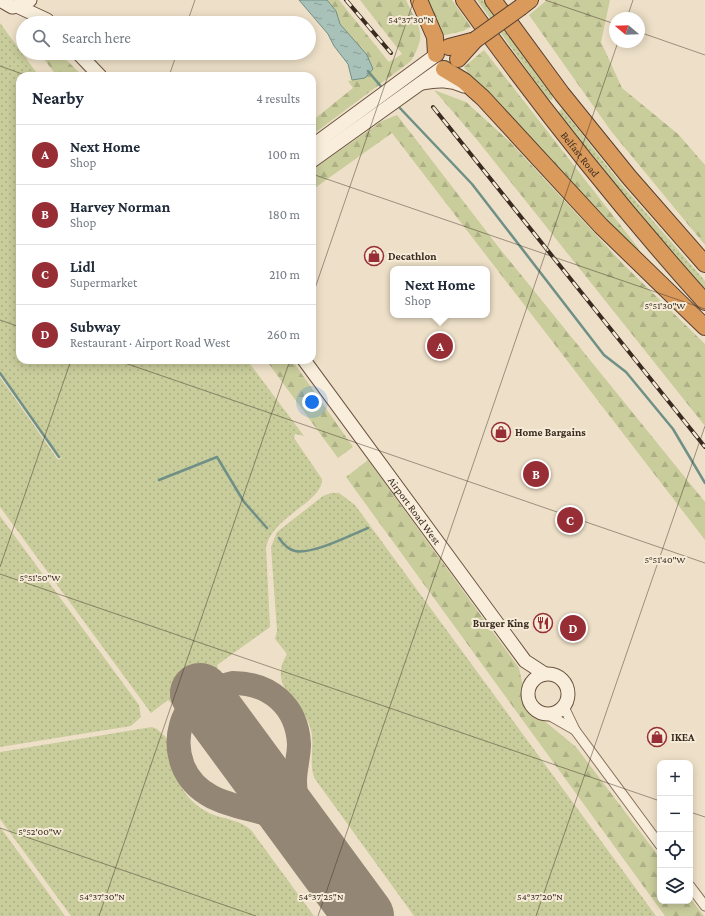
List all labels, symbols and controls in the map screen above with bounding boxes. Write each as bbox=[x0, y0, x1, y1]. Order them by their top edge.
north arrow bbox=[609, 12, 645, 48]
text: 54°37'30"N bbox=[388, 14, 434, 25]
search box bbox=[16, 16, 316, 60]
icon: search bbox=[30, 27, 52, 49]
text: Search here bbox=[62, 30, 131, 46]
text: Nearby bbox=[32, 89, 84, 108]
text: 4 results bbox=[256, 91, 300, 106]
street label: Belfast Road bbox=[559, 129, 602, 179]
text: Next Home bbox=[70, 139, 140, 155]
text: A bbox=[41, 147, 49, 162]
text: 100 m bbox=[268, 147, 300, 162]
text: Shop bbox=[70, 155, 96, 170]
text: Harvey Norman bbox=[70, 199, 170, 215]
text: B bbox=[41, 207, 49, 222]
text: 180 m bbox=[268, 207, 300, 222]
text: Shop bbox=[70, 215, 96, 230]
shop icon: Decathlon bbox=[363, 245, 385, 267]
place label: Decathlon bbox=[388, 250, 437, 262]
text: Lidl bbox=[70, 259, 95, 275]
popup bbox=[390, 266, 490, 318]
text: C bbox=[41, 267, 49, 282]
text: 210 m bbox=[269, 267, 300, 282]
text: Supermarket bbox=[70, 275, 137, 290]
text: Next Home bbox=[405, 277, 475, 293]
text: Shop bbox=[405, 293, 431, 308]
text: 5°51'30"W bbox=[644, 300, 686, 311]
text: Subway bbox=[70, 319, 120, 335]
text: D bbox=[41, 327, 49, 342]
text: 260 m bbox=[267, 327, 300, 342]
pin: A bbox=[427, 331, 453, 361]
text: Restaurant · Airport Road West bbox=[70, 335, 230, 350]
your location bbox=[302, 392, 322, 412]
shop icon: Home Bargains bbox=[490, 421, 512, 443]
place label: Home Bargains bbox=[515, 426, 586, 438]
pin: B bbox=[523, 459, 549, 489]
street label: Airport Road West bbox=[386, 475, 444, 547]
pin: C bbox=[557, 505, 583, 535]
text: 5°51'40"W bbox=[644, 554, 686, 565]
text: 5°51'50"W bbox=[20, 572, 61, 583]
restaurant icon: Burger King bbox=[532, 612, 554, 634]
pin: D bbox=[560, 613, 586, 643]
place label: Burger King bbox=[473, 617, 529, 629]
shop icon: IKEA bbox=[646, 726, 668, 748]
place label: IKEA bbox=[671, 731, 695, 743]
map controls bbox=[657, 760, 693, 904]
button: + bbox=[657, 760, 693, 796]
button: − bbox=[657, 796, 693, 832]
text: 5°52'00"W bbox=[18, 826, 63, 837]
button: locate bbox=[657, 832, 693, 868]
button: layers bbox=[657, 868, 693, 904]
text: 54°37'30"N bbox=[79, 891, 125, 902]
text: 54°37'25"N bbox=[299, 891, 344, 902]
text: 54°37'20"N bbox=[517, 891, 563, 902]

